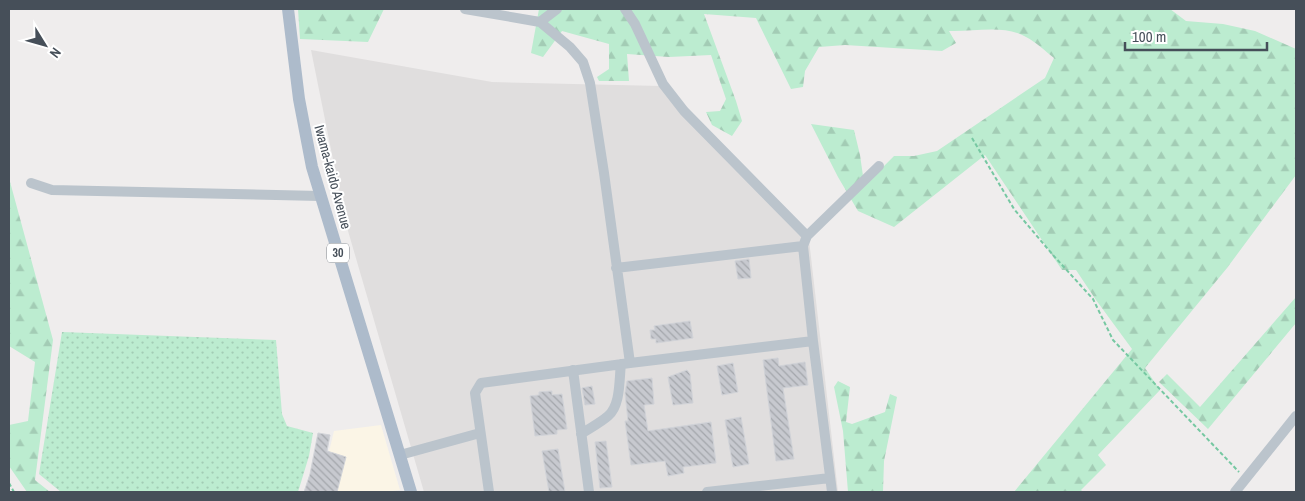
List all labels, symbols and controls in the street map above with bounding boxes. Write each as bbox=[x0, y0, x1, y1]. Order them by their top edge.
north arrow bbox=[20, 20, 70, 70]
scale bar bbox=[1125, 20, 1268, 52]
text: 100 m bbox=[1132, 26, 1166, 47]
text: N bbox=[46, 44, 65, 62]
street label: Iwama-kaido Avenue bbox=[310, 123, 356, 231]
road number: 30 bbox=[327, 244, 349, 262]

